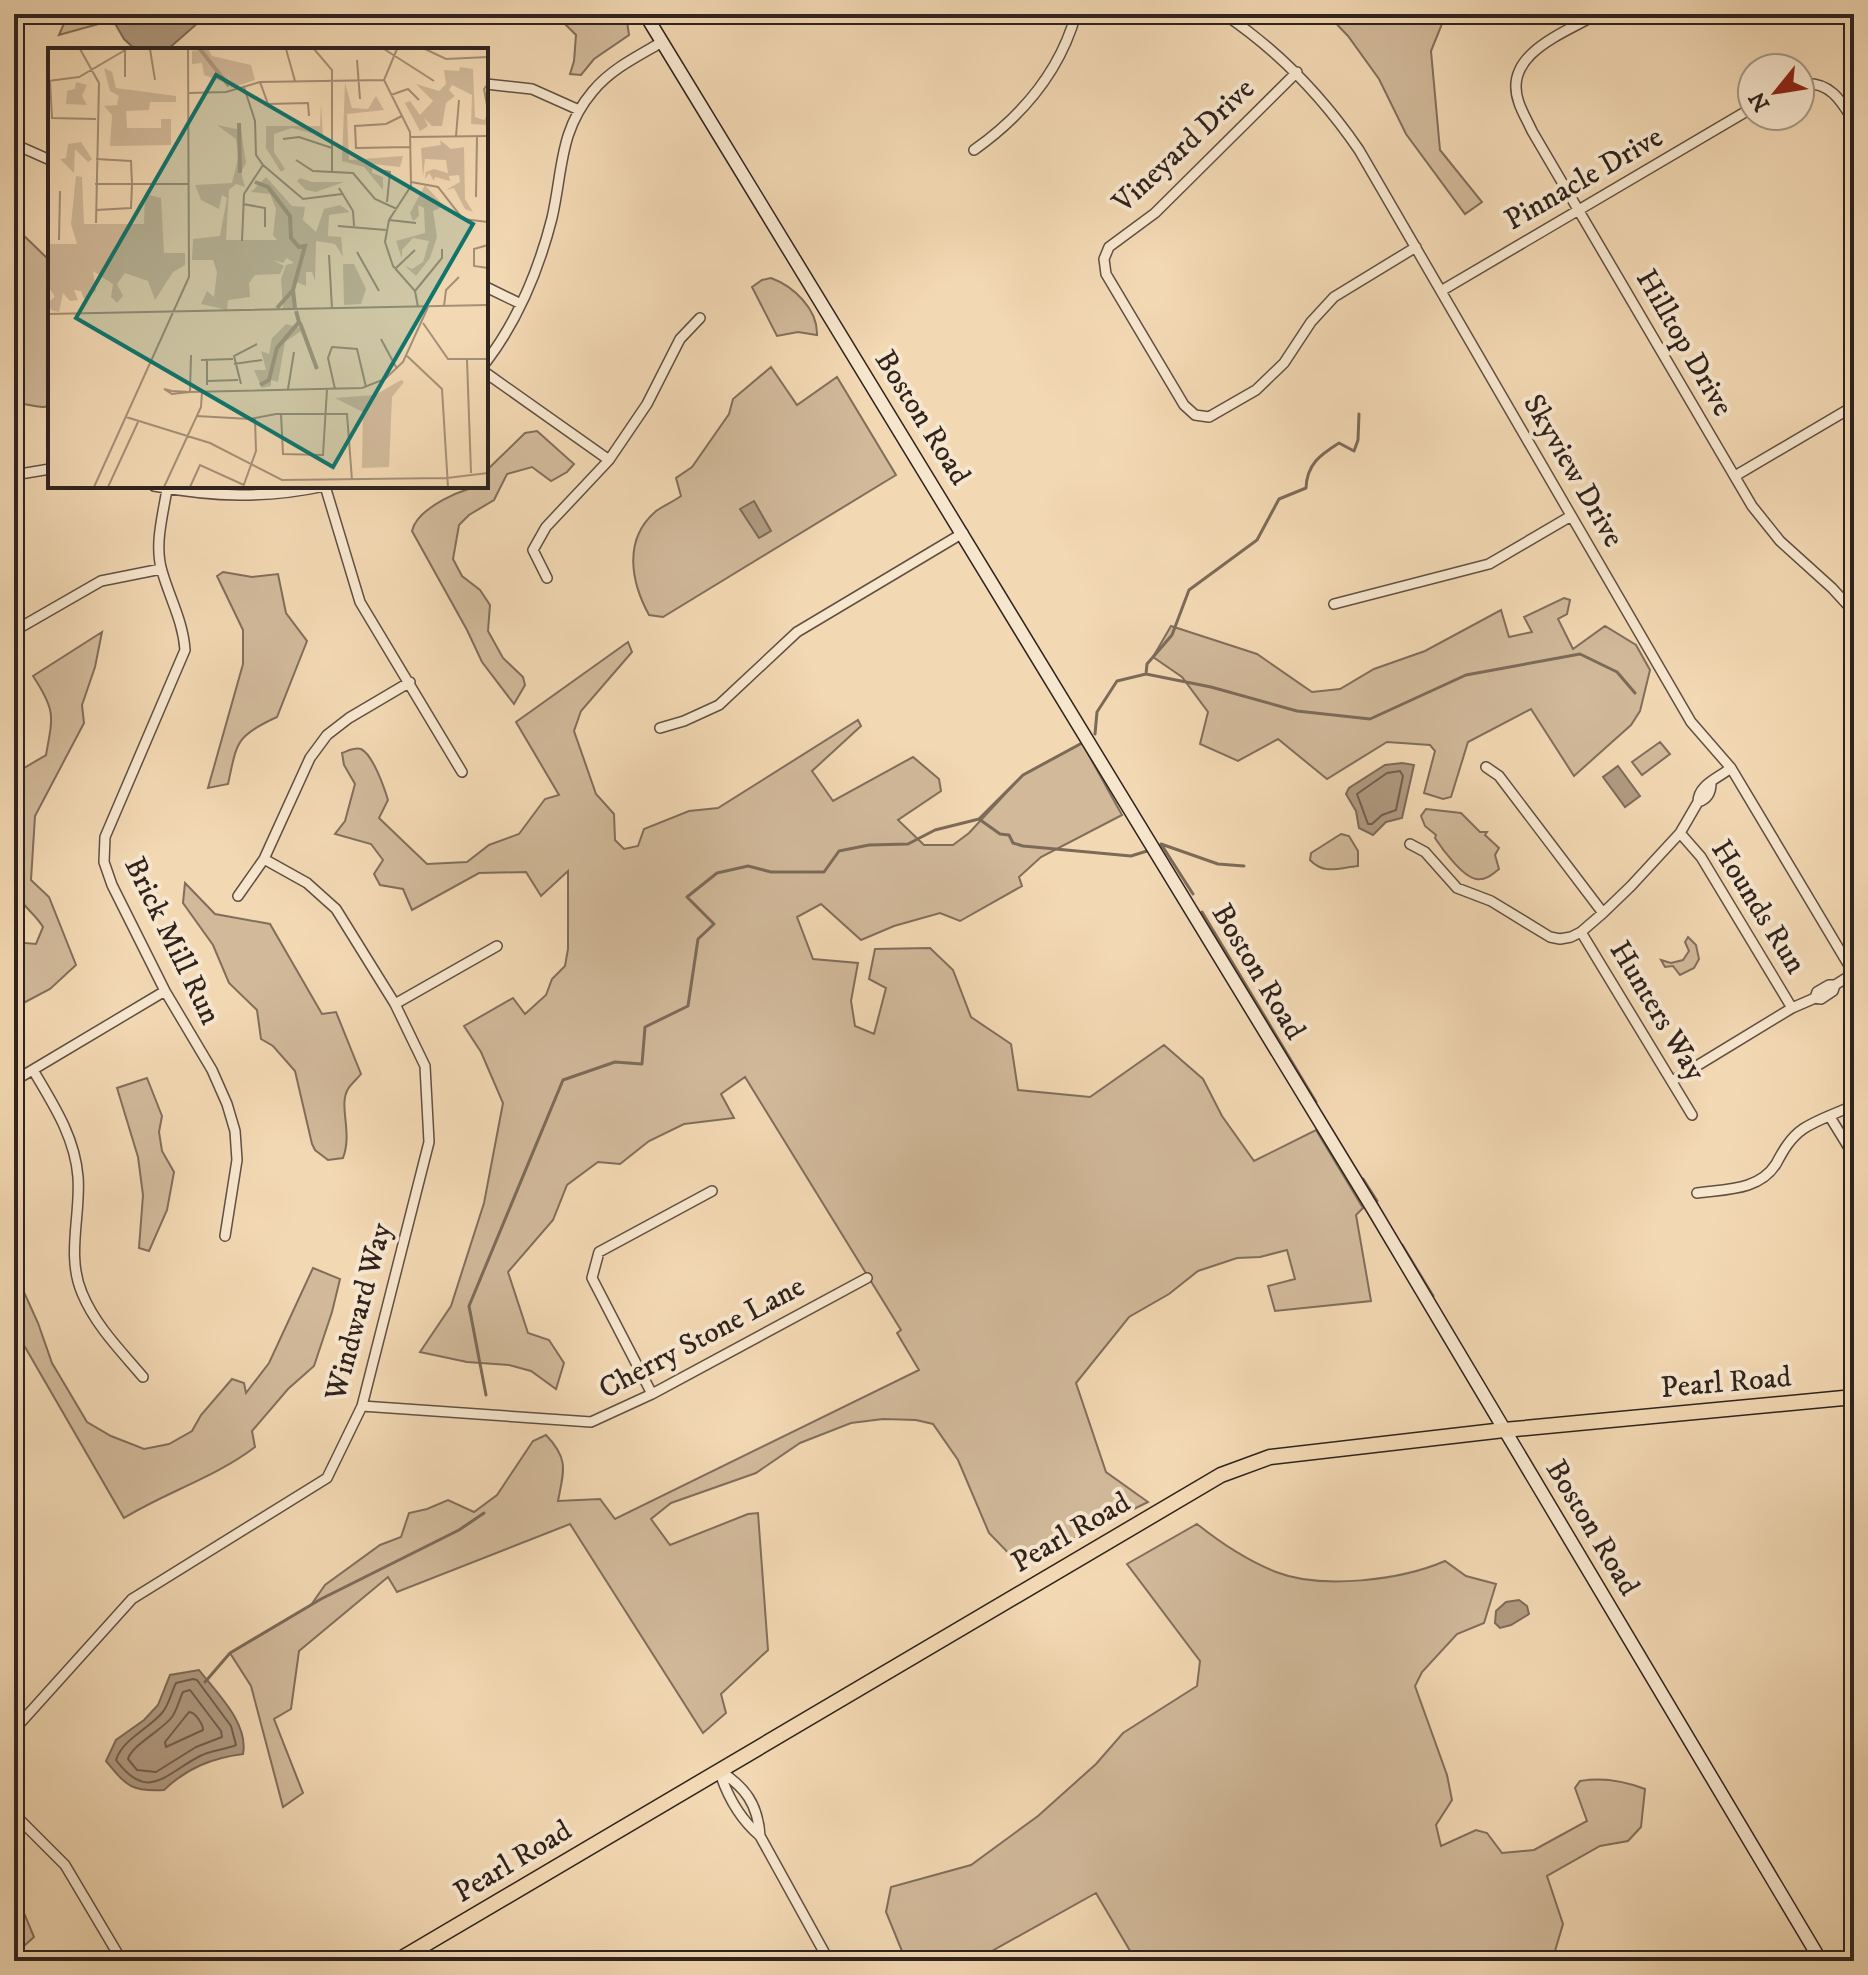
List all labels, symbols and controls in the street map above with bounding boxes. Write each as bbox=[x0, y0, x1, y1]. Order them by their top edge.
inset map bbox=[48, 48, 488, 488]
north arrow bbox=[1736, 52, 1816, 132]
street label: Vineyard Drive bbox=[1105, 71, 1263, 222]
text: N bbox=[1744, 87, 1776, 116]
street label: Pinnacle Drive bbox=[1498, 119, 1670, 239]
street label: Hilltop Drive bbox=[1627, 263, 1741, 423]
street label: Boston Road bbox=[866, 344, 978, 492]
street label: Skyview Drive bbox=[1514, 388, 1632, 554]
street label: Hounds Run bbox=[1702, 833, 1814, 981]
street label: Brick Mill Run bbox=[116, 851, 229, 1031]
street label: Boston Road bbox=[1203, 897, 1313, 1047]
street label: Hunters Way bbox=[1601, 934, 1714, 1088]
street label: Windward Way bbox=[317, 1218, 401, 1406]
street label: Cherry Stone Lane bbox=[593, 1268, 811, 1408]
street label: Pearl Road bbox=[1659, 1359, 1793, 1407]
street label: Boston Road bbox=[1537, 1453, 1647, 1603]
street label: Pearl Road bbox=[1005, 1484, 1137, 1582]
street label: Pearl Road bbox=[447, 1812, 579, 1912]

